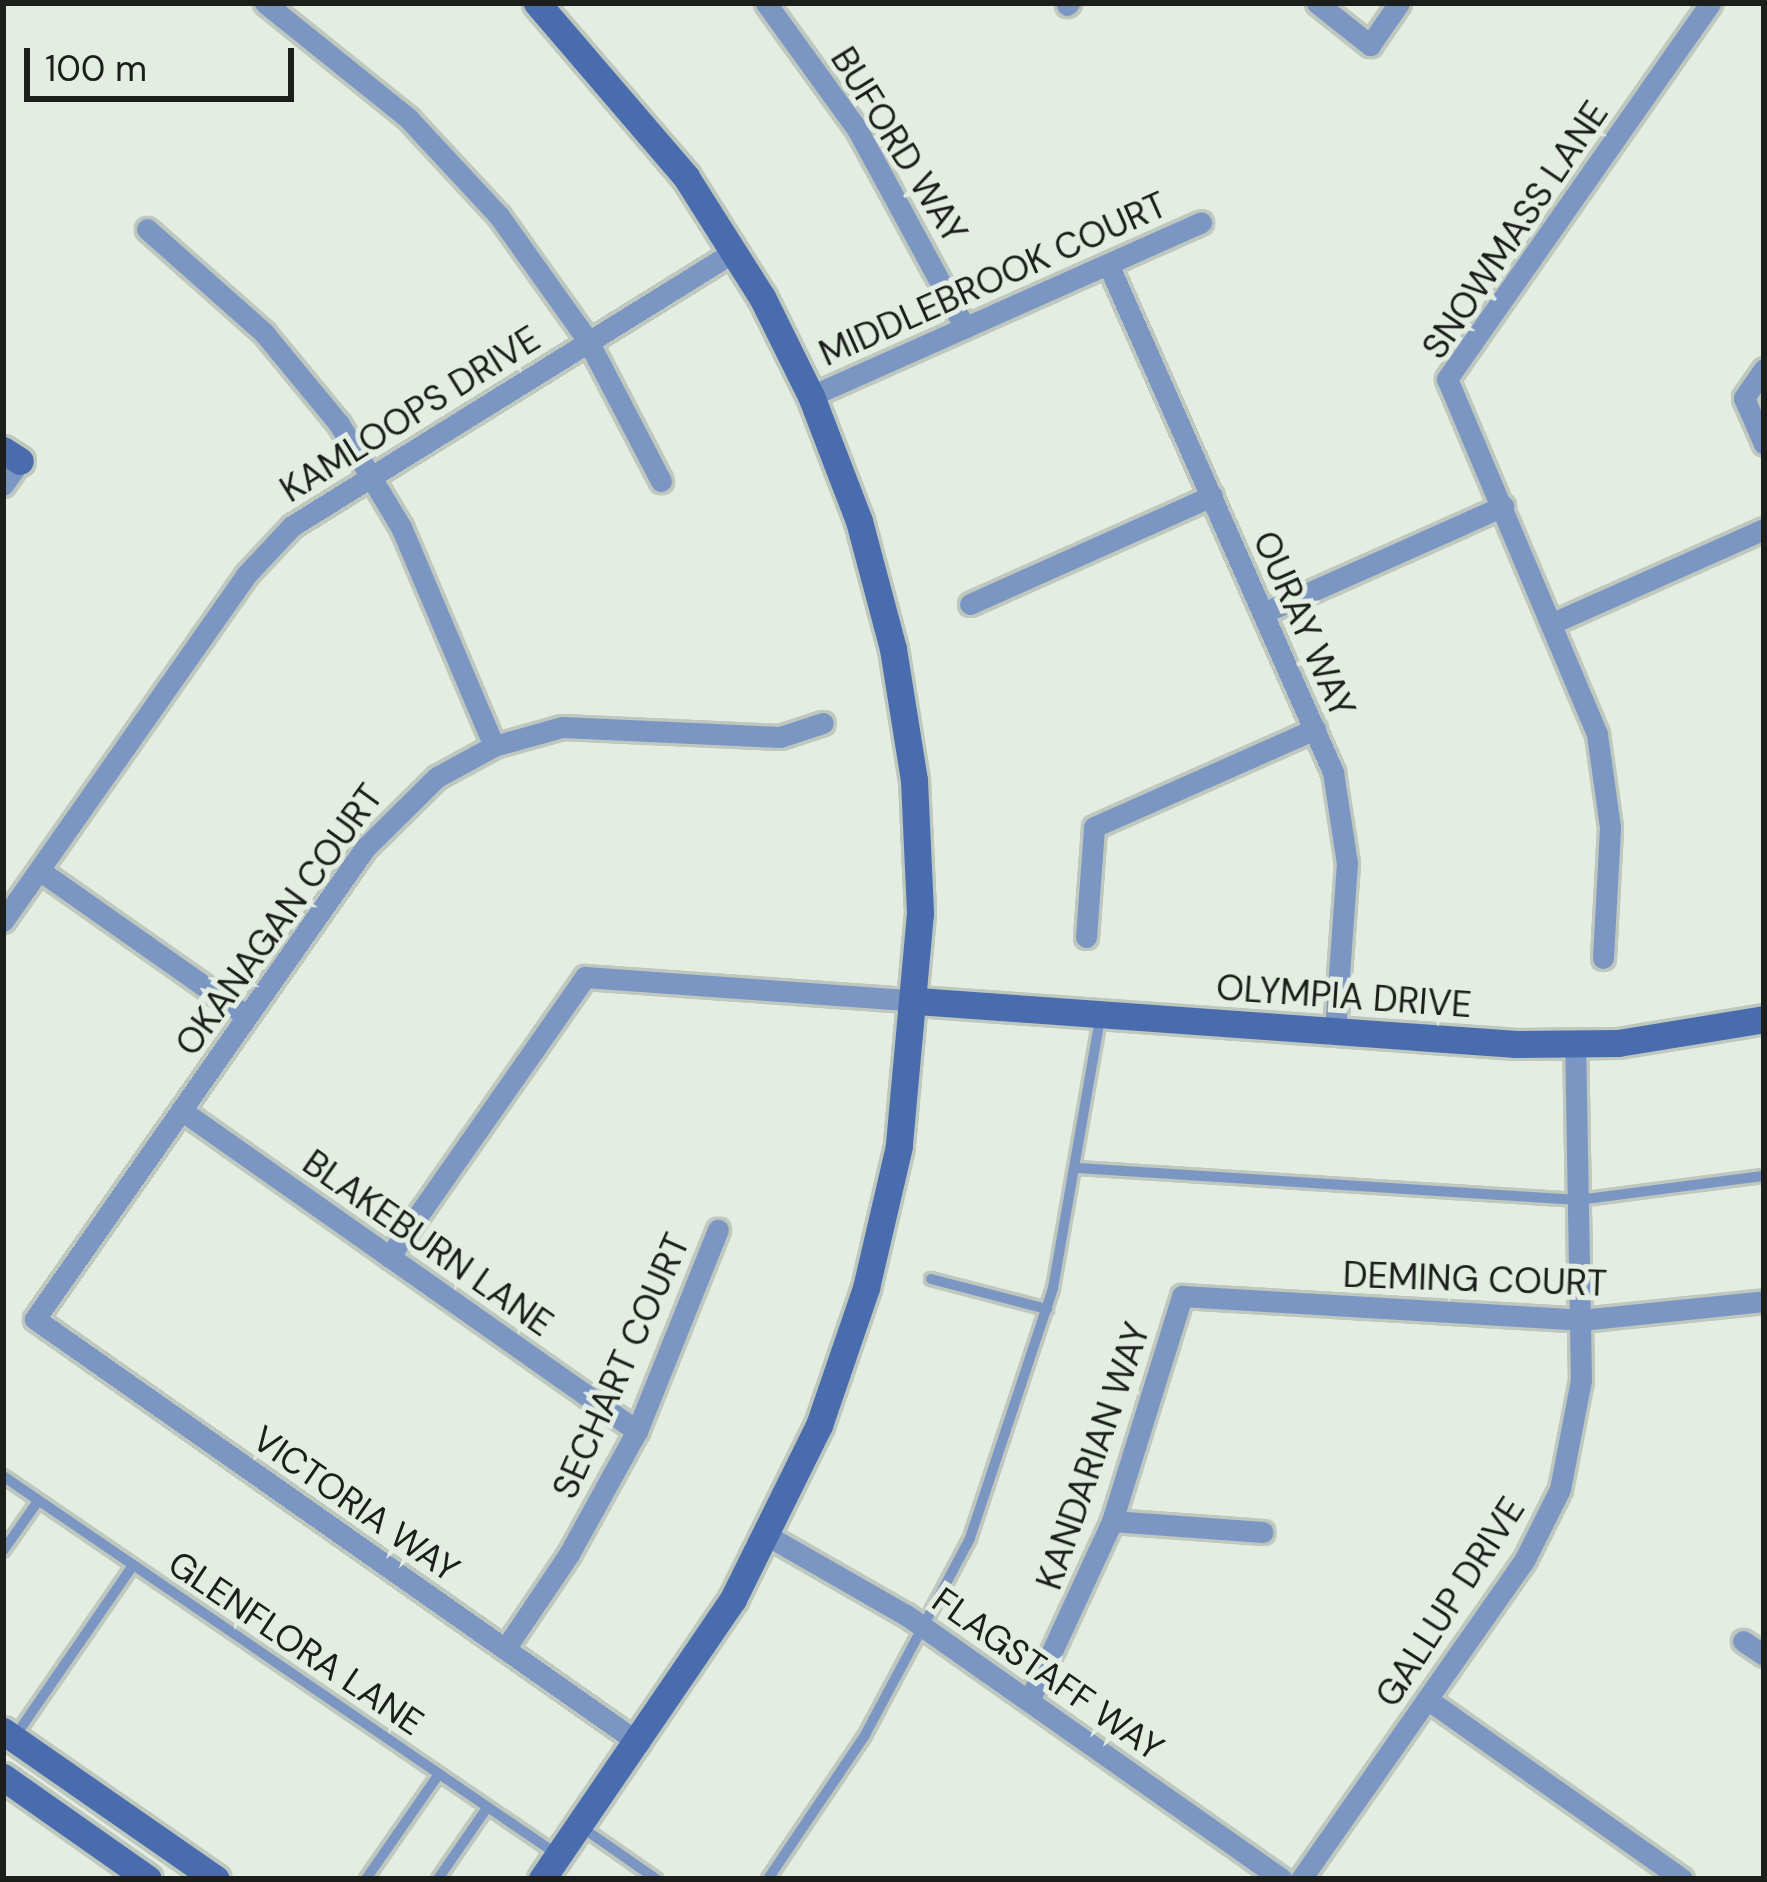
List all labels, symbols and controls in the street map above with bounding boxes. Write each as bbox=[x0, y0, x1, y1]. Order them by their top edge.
scale bar bbox=[30, 24, 300, 98]
street label: BUFORD WAY bbox=[822, 39, 976, 251]
text: 100 m bbox=[45, 45, 147, 92]
street label: SNOWMASS LANE bbox=[1413, 93, 1617, 367]
street label: MIDDLEBROOK COURT bbox=[813, 183, 1173, 375]
street label: KAMLOOPS DRIVE bbox=[272, 317, 548, 511]
street label: OURAY WAY bbox=[1244, 524, 1364, 724]
street label: OKANAGAN COURT bbox=[166, 776, 392, 1064]
street label: OLYMPIA DRIVE bbox=[1215, 966, 1473, 1026]
street label: BLAKEBURN LANE bbox=[295, 1141, 561, 1345]
street label: SECHART COURT bbox=[543, 1227, 699, 1505]
street label: DEMING COURT bbox=[1342, 1253, 1608, 1305]
street label: KANDARIAN WAY bbox=[1027, 1317, 1159, 1595]
street label: VICTORIA WAY bbox=[244, 1417, 468, 1591]
street label: GALLUP DRIVE bbox=[1366, 1489, 1534, 1715]
street label: GLENFLORA LANE bbox=[160, 1542, 432, 1744]
street label: FLAGSTAFF WAY bbox=[924, 1578, 1172, 1770]

